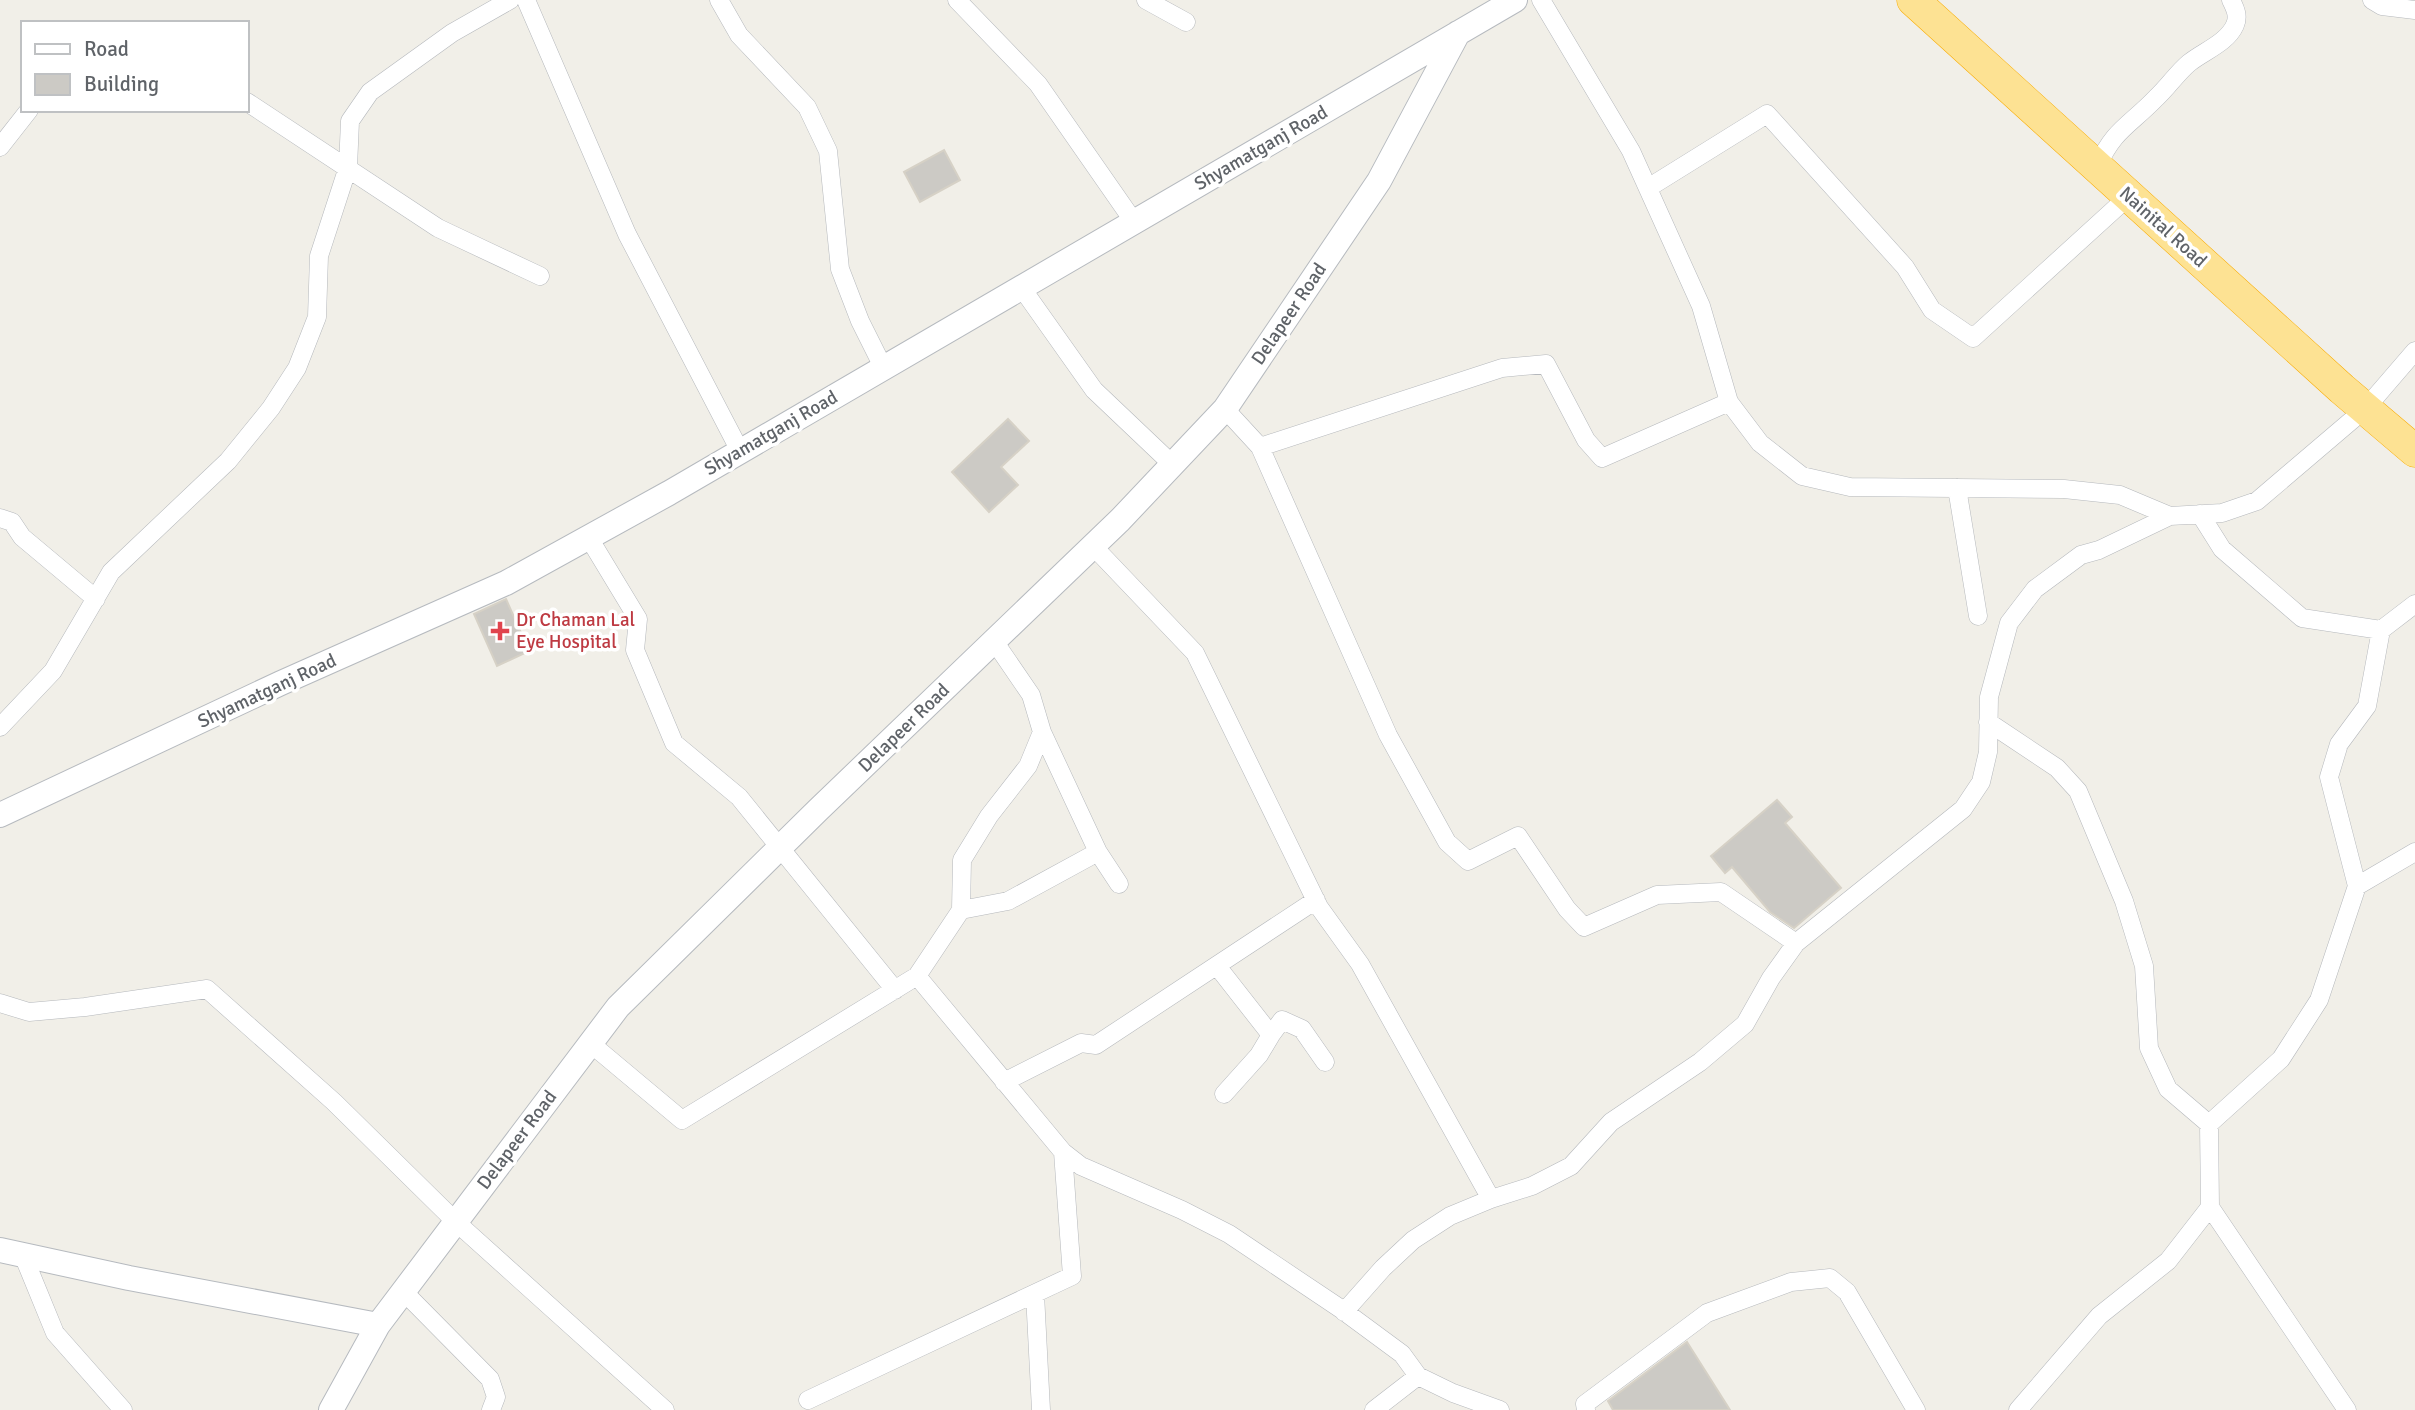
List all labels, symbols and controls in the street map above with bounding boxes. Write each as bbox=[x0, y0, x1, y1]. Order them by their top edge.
legend bbox=[21, 21, 248, 112]
text: Road bbox=[84, 36, 129, 62]
text: Building bbox=[84, 71, 159, 97]
street label: Shyamatganj Road bbox=[1190, 100, 1332, 196]
street label: Nainital Road bbox=[2114, 181, 2212, 273]
street label: Delapeer Road bbox=[1246, 258, 1332, 370]
street label: Shyamatganj Road bbox=[700, 385, 842, 481]
place label: Dr Chaman Lal Eye Hospital bbox=[516, 608, 635, 654]
marker: Dr Chaman Lal Eye Hospital bbox=[490, 621, 510, 641]
street label: Shyamatganj Road bbox=[194, 648, 340, 734]
street label: Delapeer Road bbox=[853, 678, 955, 778]
street label: Delapeer Road bbox=[472, 1086, 562, 1194]

